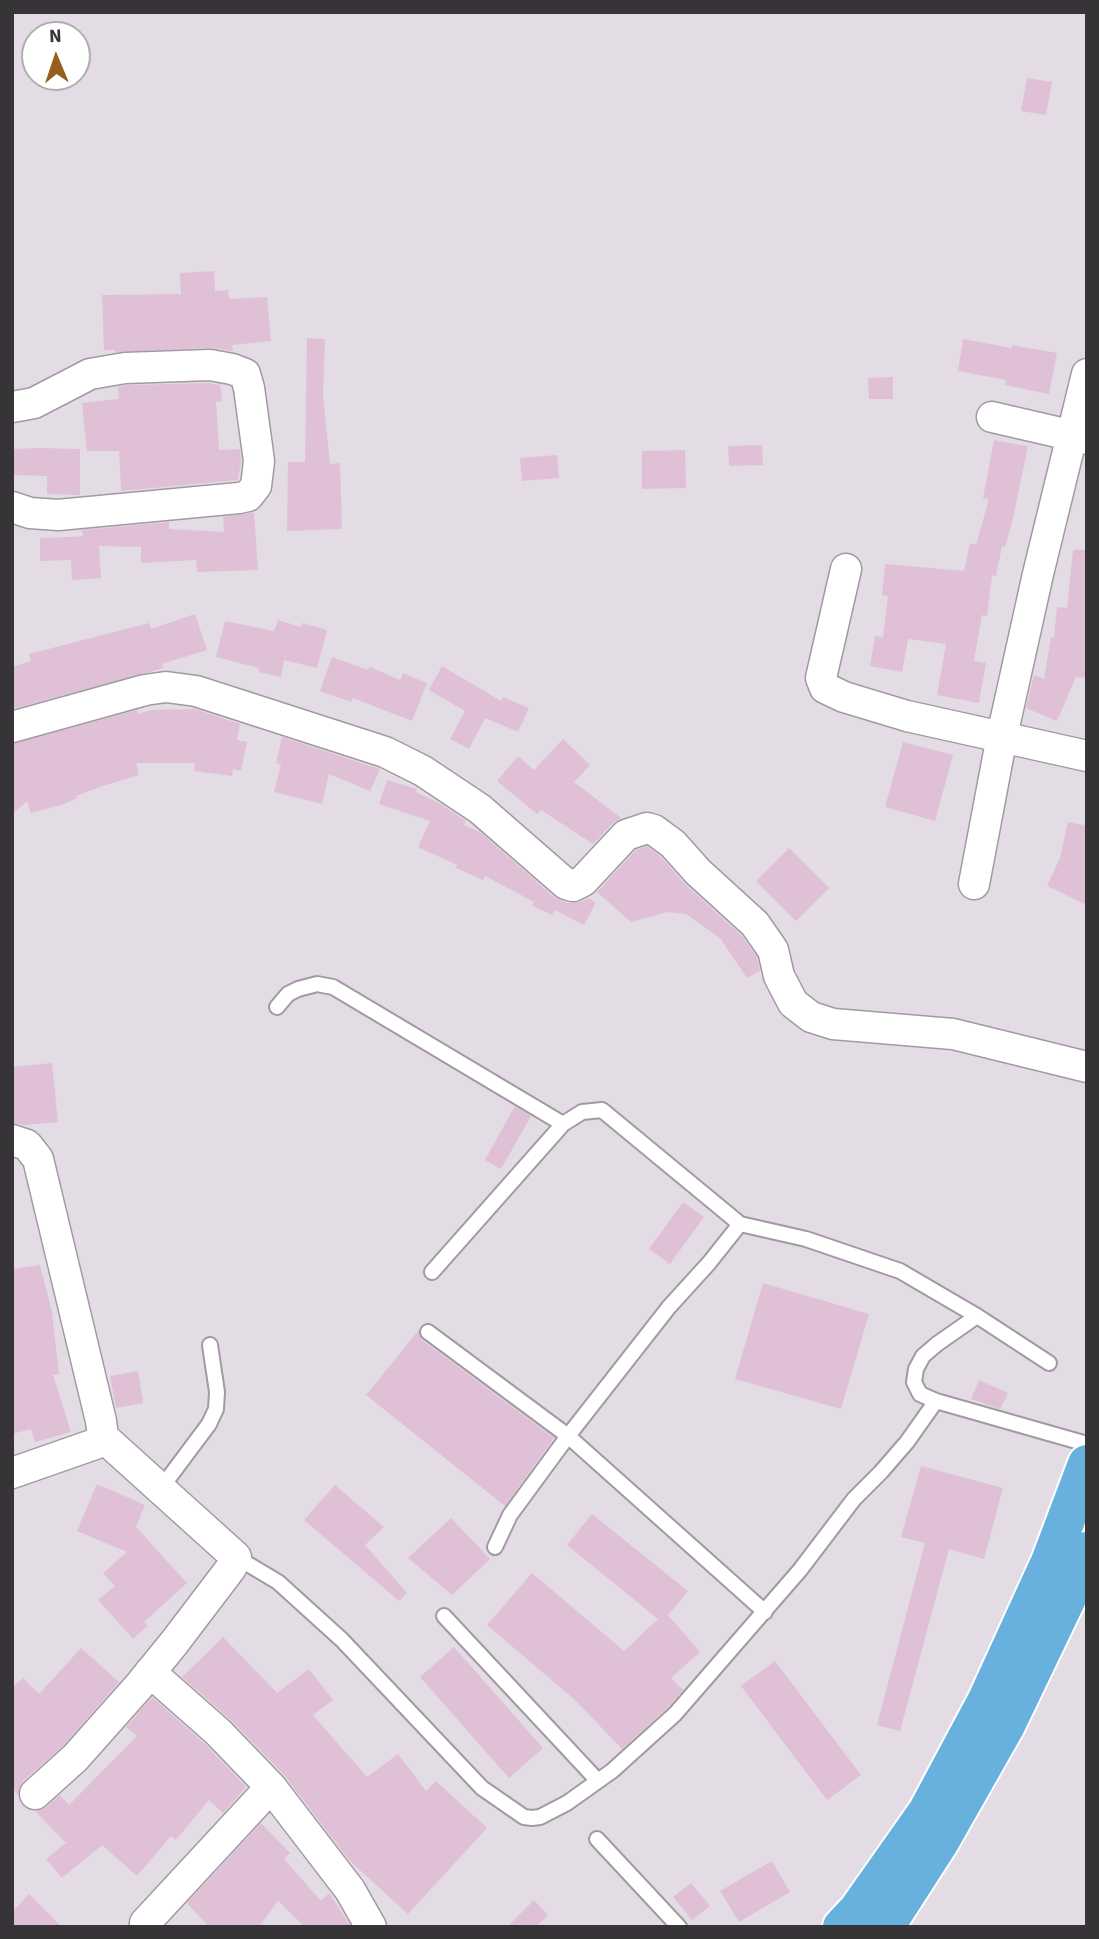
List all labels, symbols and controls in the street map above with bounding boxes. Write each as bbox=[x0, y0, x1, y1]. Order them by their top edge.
north arrow bbox=[21, 21, 91, 91]
text: N bbox=[49, 23, 62, 50]

